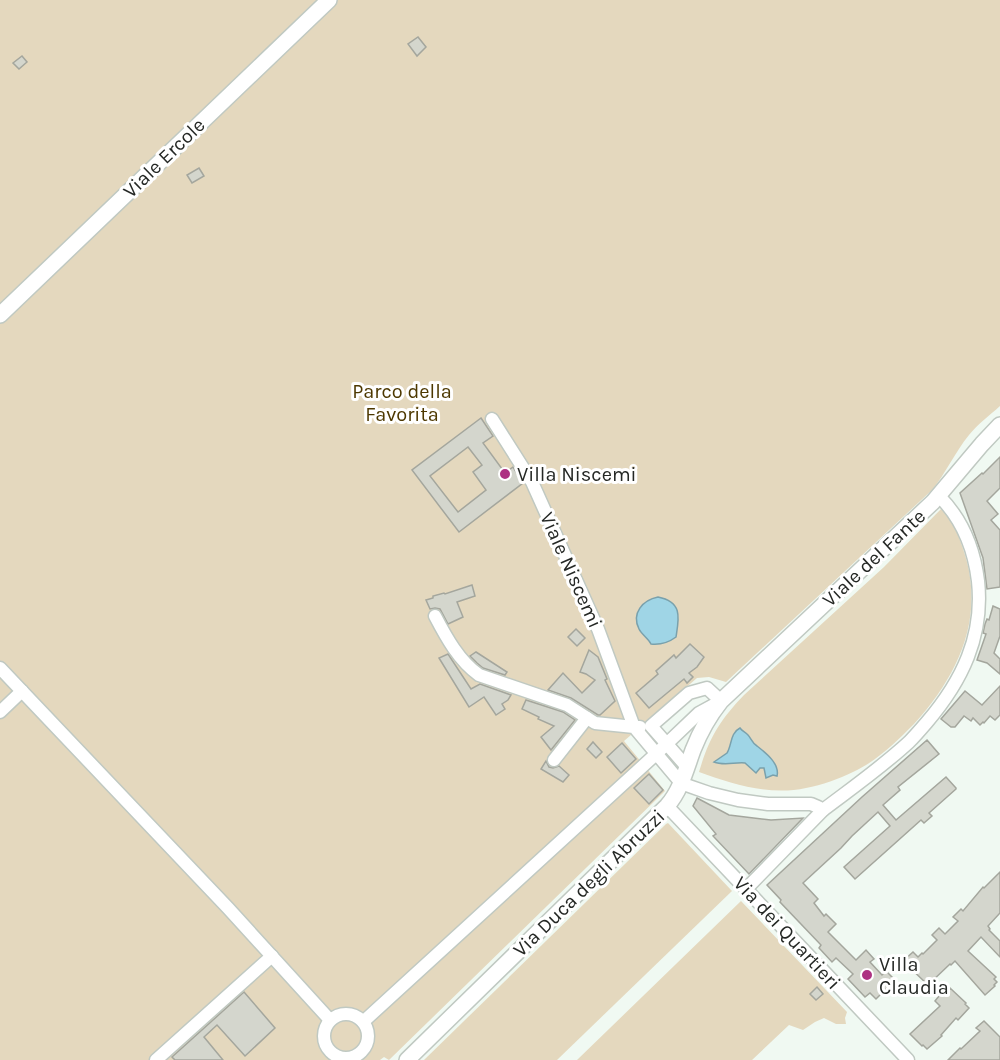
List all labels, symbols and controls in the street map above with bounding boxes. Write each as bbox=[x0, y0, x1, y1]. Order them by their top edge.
street label: Viale Ercole bbox=[118, 113, 210, 203]
park label: Parco della Favorita bbox=[352, 380, 452, 426]
place label: Villa Niscemi bbox=[517, 463, 637, 486]
marker: Villa Niscemi bbox=[498, 467, 512, 481]
street label: Viale del Fante bbox=[818, 505, 930, 611]
street label: Viale Niscemi bbox=[535, 509, 607, 631]
street label: Via Duca degli Abruzzi bbox=[508, 805, 670, 961]
street label: Via dei Quartieri bbox=[729, 872, 845, 994]
place label: Villa Claudia bbox=[879, 953, 949, 999]
marker: Villa Claudia bbox=[860, 968, 874, 982]

